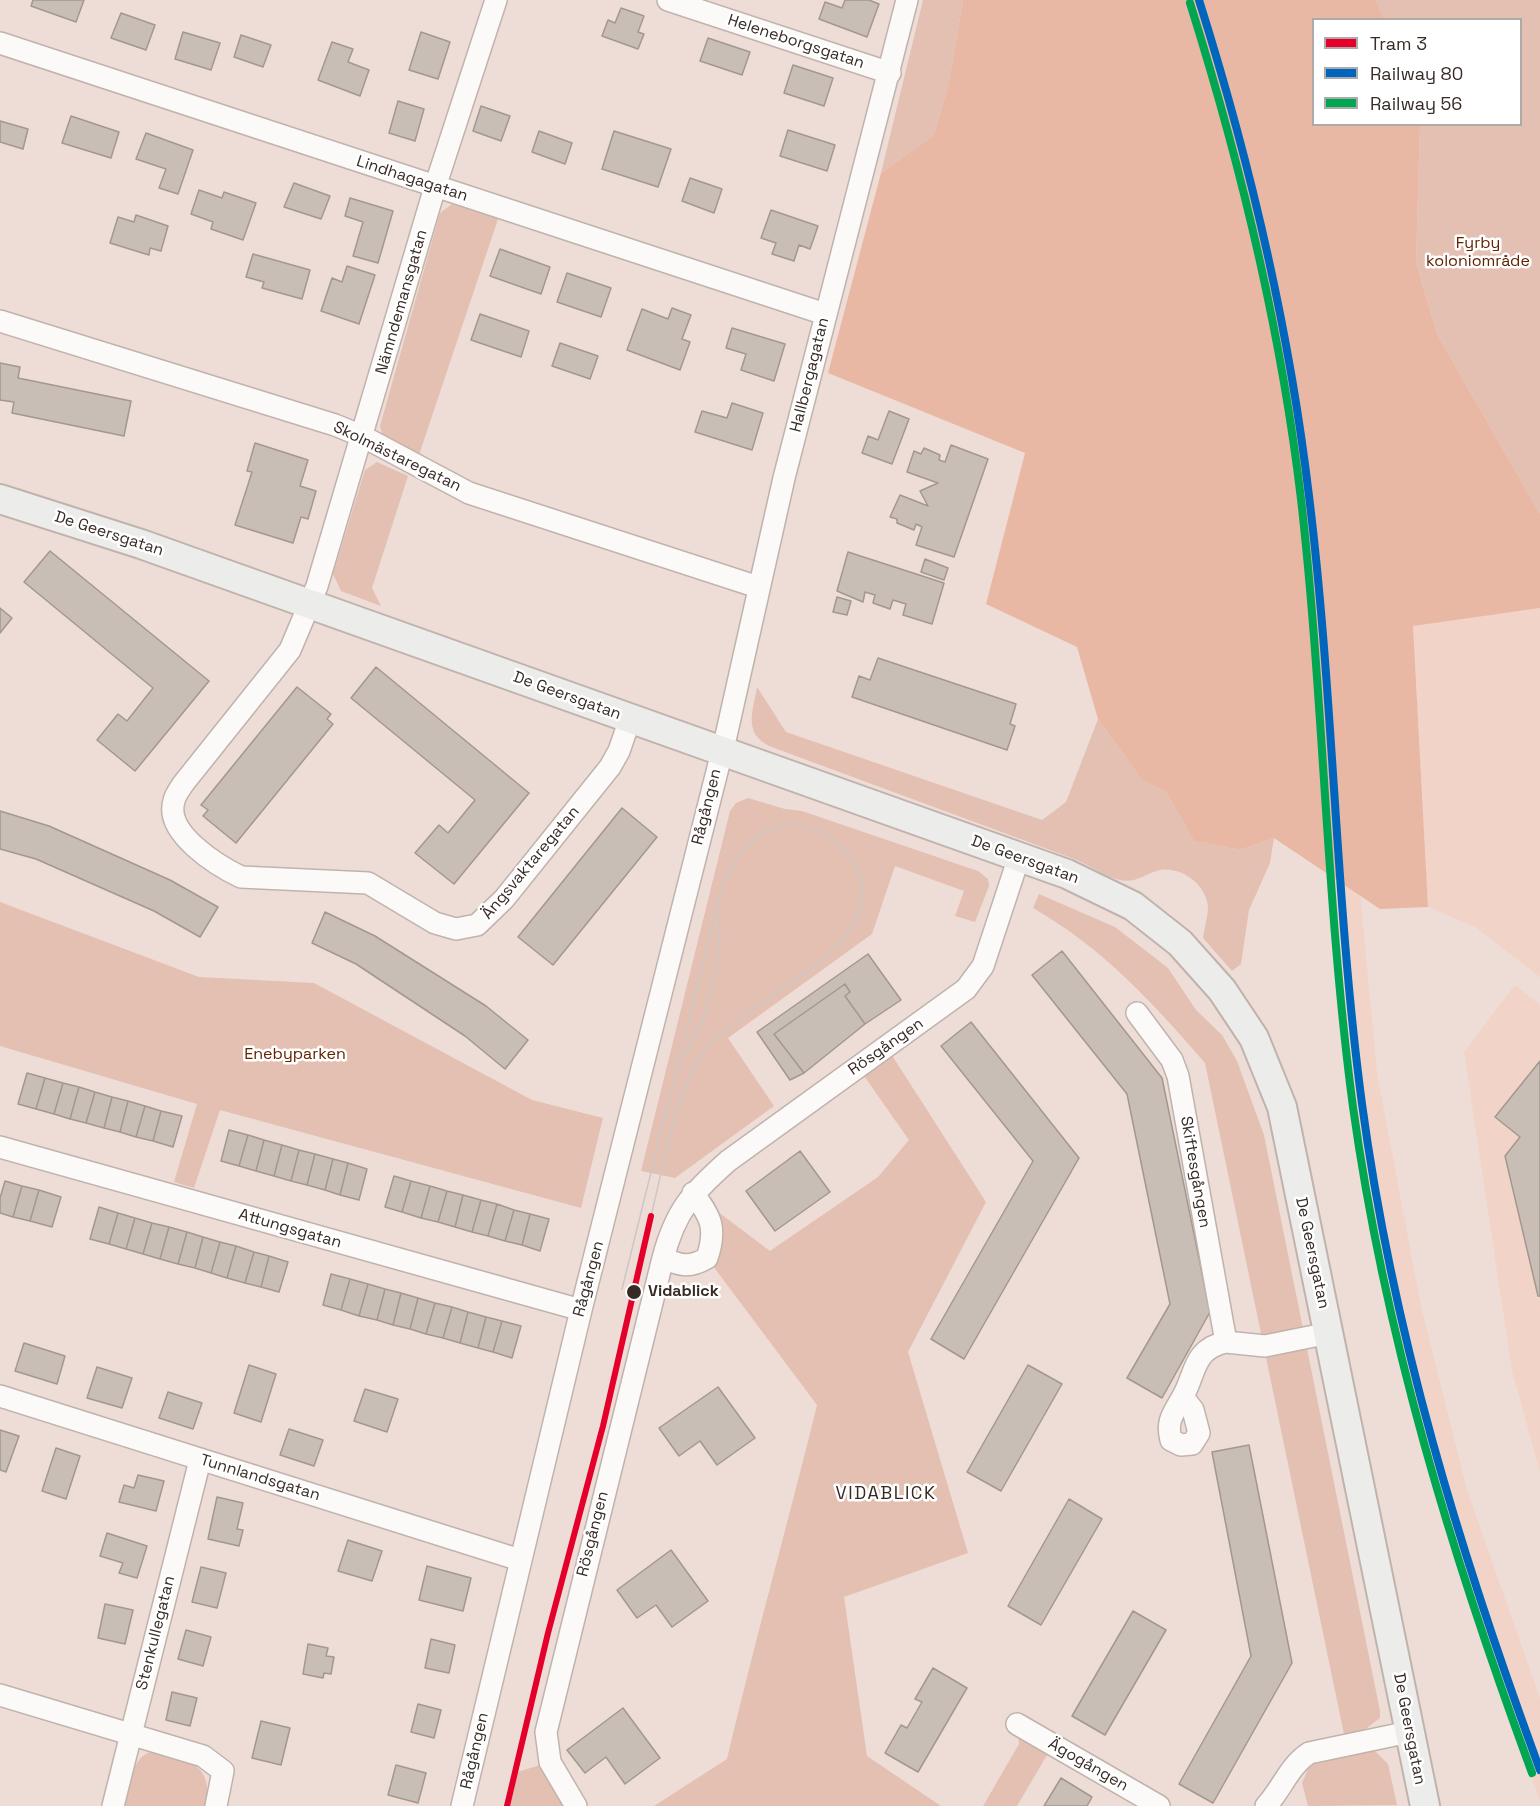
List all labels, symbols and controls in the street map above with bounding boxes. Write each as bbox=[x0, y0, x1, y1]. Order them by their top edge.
street label: Heleneborgsgatan bbox=[725, 11, 867, 73]
legend bbox=[1312, 18, 1522, 126]
text: Tram 3 bbox=[1370, 32, 1427, 55]
text: Railway 80 bbox=[1370, 62, 1463, 85]
text: Railway 56 bbox=[1370, 92, 1462, 115]
street label: Lindhagagatan bbox=[354, 152, 470, 206]
street label: Nämndemansgatan bbox=[372, 227, 432, 377]
park label: Fyrby koloniområde bbox=[1426, 234, 1530, 272]
street label: Hallbergagatan bbox=[786, 316, 834, 434]
street label: Skolmästaregatan bbox=[330, 418, 464, 496]
street label: De Geersgatan bbox=[52, 507, 166, 561]
street label: De Geersgatan bbox=[510, 668, 624, 724]
street label: Rågången bbox=[688, 767, 726, 847]
street label: Ängsvaktaregatan bbox=[478, 803, 584, 923]
street label: De Geersgatan bbox=[968, 832, 1082, 888]
street label: Rösgången bbox=[845, 1014, 927, 1080]
park label: Enebyparken bbox=[244, 1045, 346, 1065]
street label: Skiftesgången bbox=[1176, 1115, 1214, 1229]
street label: De Geersgatan bbox=[1291, 1196, 1333, 1310]
street label: Attungsgatan bbox=[236, 1205, 344, 1253]
street label: Rågången bbox=[570, 1239, 608, 1319]
place label: Vidablick bbox=[648, 1282, 719, 1302]
marker: Vidablick bbox=[625, 1283, 643, 1301]
street label: Tunnlandsgatan bbox=[198, 1451, 322, 1505]
district label: VIDABLICK bbox=[836, 1483, 936, 1505]
street label: Rösgången bbox=[573, 1489, 613, 1579]
street label: Stenkullegatan bbox=[133, 1574, 179, 1692]
street label: De Geersgatan bbox=[1389, 1672, 1429, 1786]
street label: Rågången bbox=[457, 1711, 493, 1791]
street label: Ägogången bbox=[1045, 1734, 1131, 1796]

